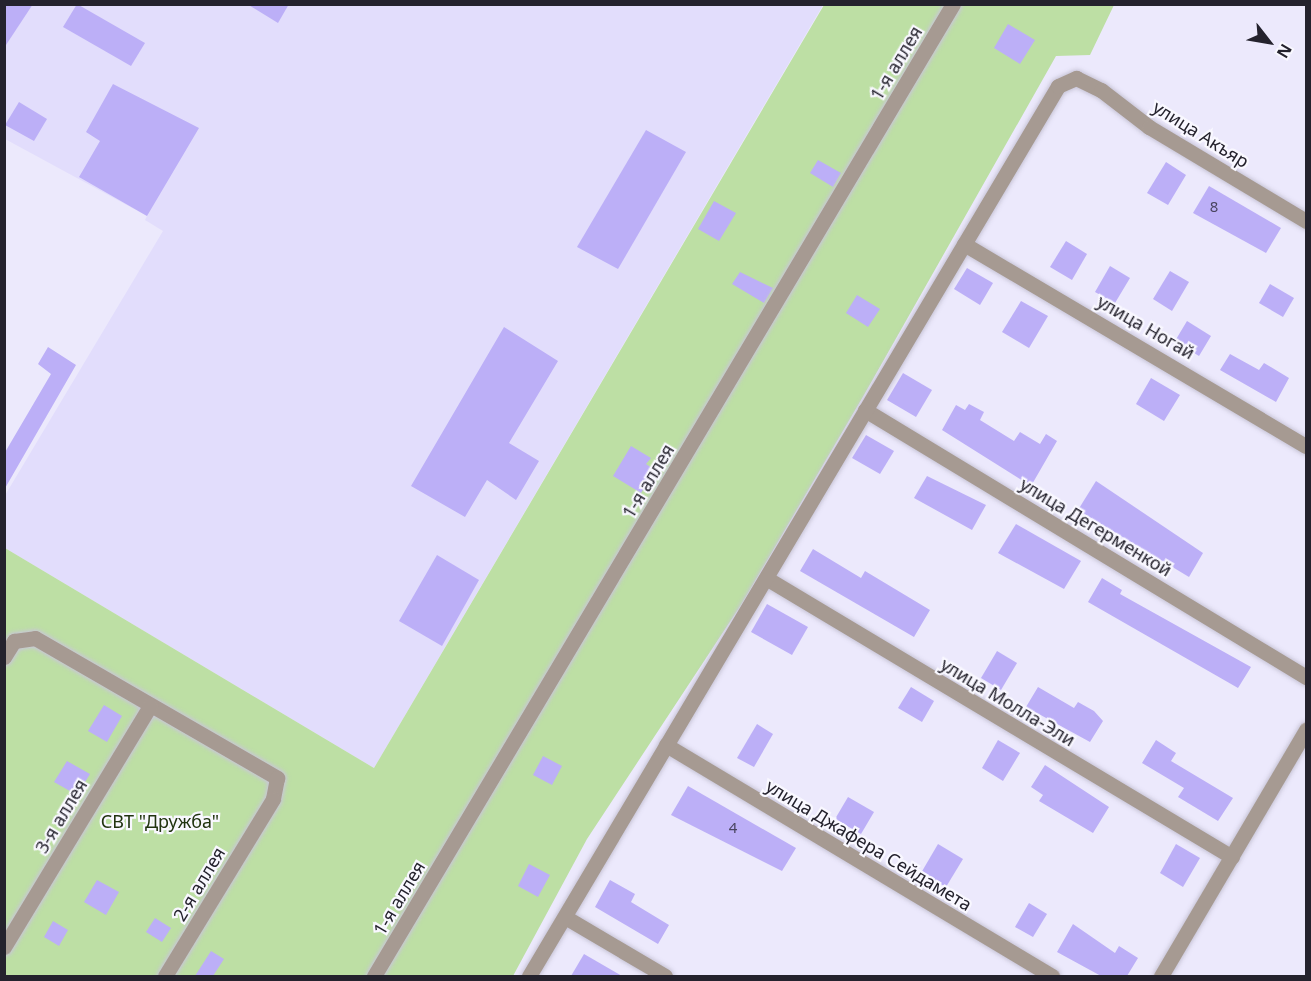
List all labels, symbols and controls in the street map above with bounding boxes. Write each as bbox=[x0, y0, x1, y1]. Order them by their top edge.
north arrow bbox=[1239, 12, 1299, 72]
street label: 1-я аллея bbox=[866, 22, 926, 104]
text: N bbox=[1272, 40, 1297, 63]
street label: улица Акъяр bbox=[1149, 96, 1253, 172]
house number: 8 bbox=[1210, 198, 1218, 216]
street label: улица Ногай bbox=[1093, 290, 1199, 364]
street label: 1-я аллея bbox=[618, 440, 678, 522]
street label: улица Дегерменкой bbox=[1016, 473, 1176, 581]
street label: улица Молла-Эли bbox=[937, 653, 1079, 751]
street label: 3-я аллея bbox=[31, 775, 91, 857]
street label: улица Джафера Сейдамета bbox=[762, 775, 976, 915]
park label: СВТ "Дружба" bbox=[101, 810, 219, 832]
house number: 4 bbox=[729, 819, 737, 837]
street label: 2-я аллея bbox=[169, 843, 229, 925]
street label: 1-я аллея bbox=[369, 857, 429, 939]

